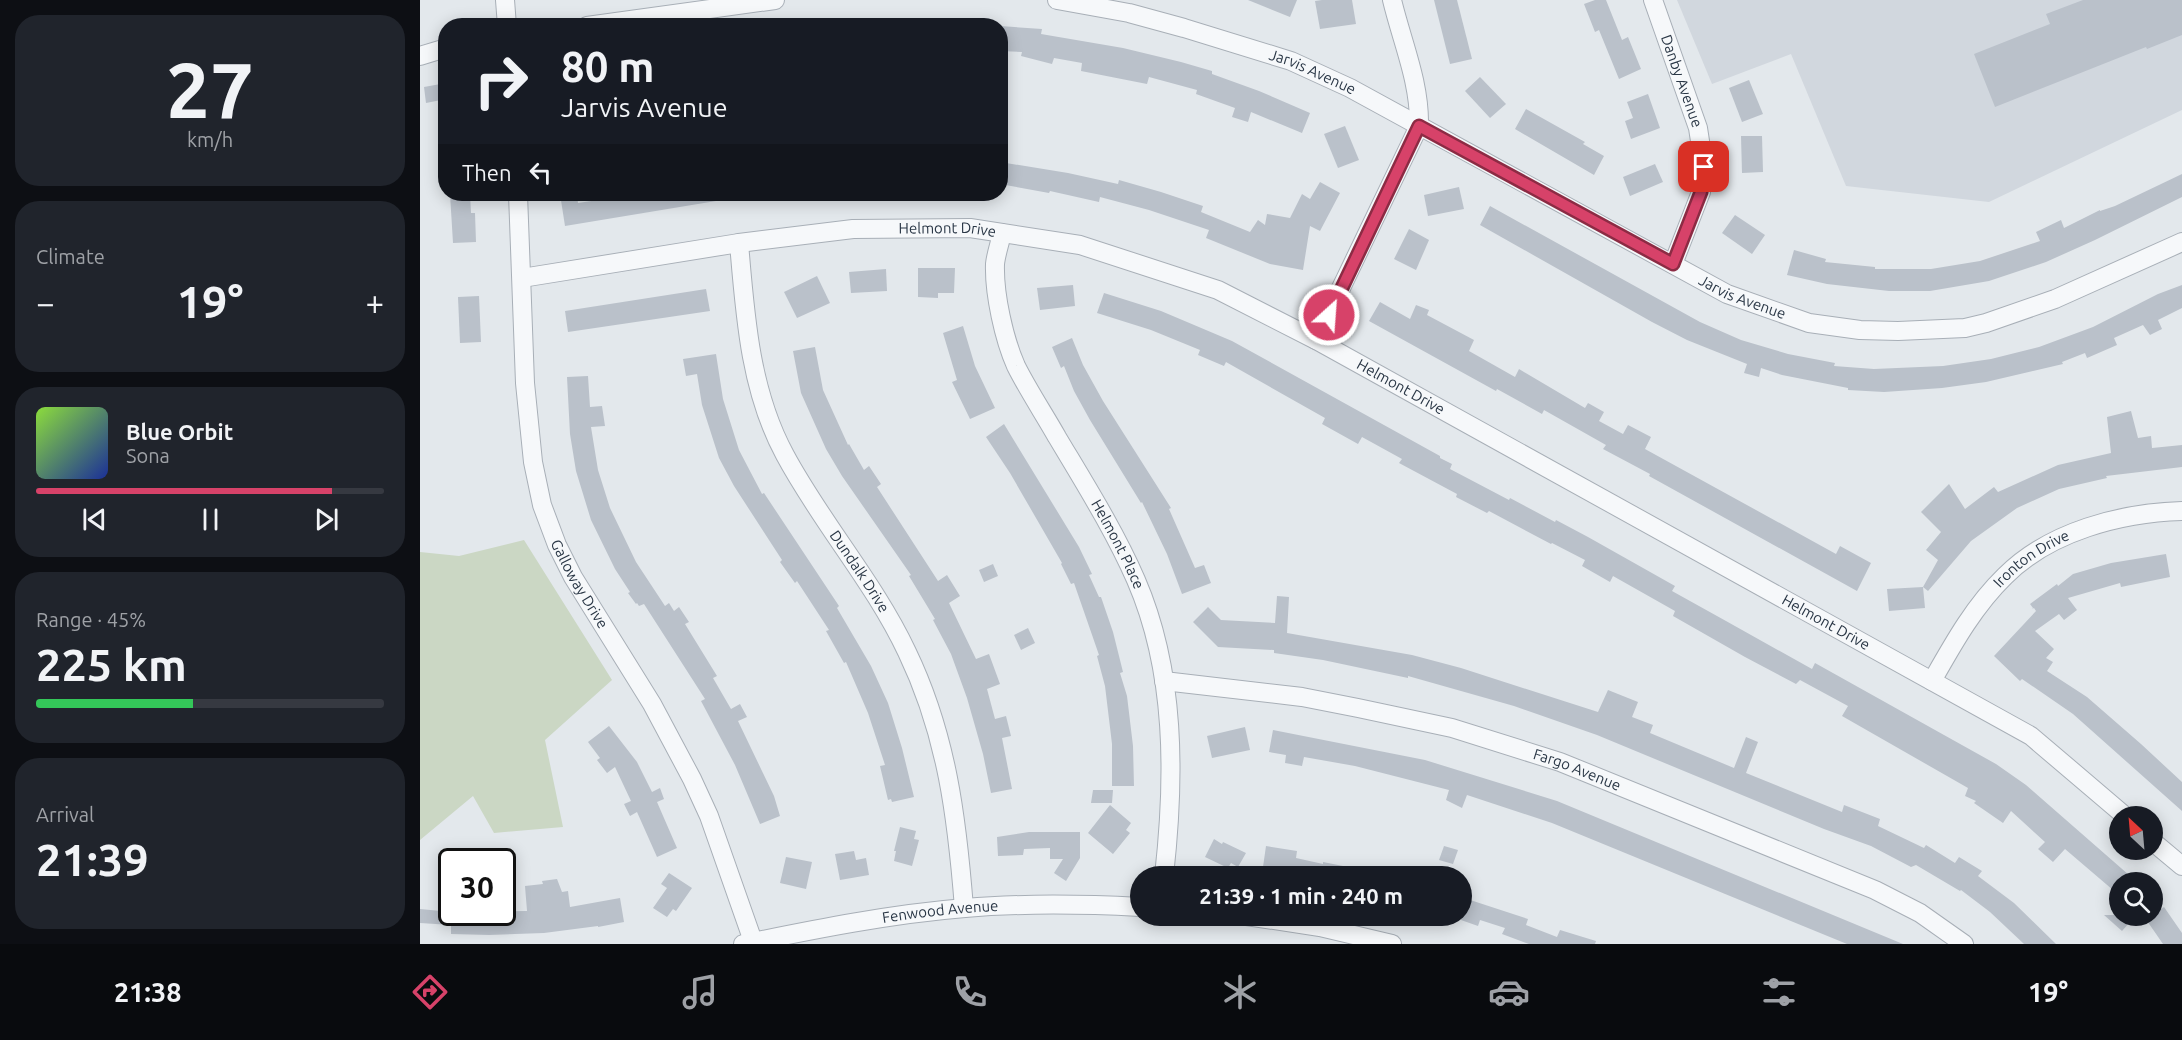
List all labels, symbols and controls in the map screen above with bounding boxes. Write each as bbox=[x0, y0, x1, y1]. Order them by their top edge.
street label: Danby Avenue bbox=[1658, 32, 1706, 129]
icon: right bbox=[462, 42, 540, 120]
text: 80 m bbox=[561, 43, 655, 90]
text: 27 bbox=[166, 45, 254, 133]
street label: Jarvis Avenue bbox=[1267, 46, 1359, 98]
text: Jarvis Avenue bbox=[561, 92, 728, 122]
text: km/h bbox=[187, 128, 233, 151]
pin bbox=[1678, 141, 1729, 192]
icon: arrive bbox=[1687, 150, 1720, 183]
icon: left bbox=[524, 156, 557, 189]
text: Then bbox=[462, 160, 512, 185]
street label: Helmont Drive bbox=[898, 219, 997, 240]
text: Climate bbox=[36, 245, 105, 268]
street label: Jarvis Avenue bbox=[1696, 271, 1788, 322]
text: 19° bbox=[177, 276, 243, 327]
position arrow bbox=[1297, 283, 1361, 347]
text: − bbox=[36, 284, 55, 321]
text: + bbox=[365, 284, 384, 321]
street label: Helmont Drive bbox=[1354, 355, 1448, 418]
text: Blue Orbit bbox=[126, 419, 233, 444]
text: Sona bbox=[126, 444, 170, 467]
street label: Helmont Place bbox=[1088, 496, 1148, 591]
icon: previous bbox=[78, 503, 111, 536]
icon: pause bbox=[194, 503, 227, 536]
icon: next bbox=[310, 503, 343, 536]
street label: Ironton Drive bbox=[1989, 526, 2072, 591]
street label: Dundalk Drive bbox=[827, 527, 893, 615]
street label: Galloway Drive bbox=[548, 537, 612, 631]
street label: Helmont Drive bbox=[1779, 591, 1873, 653]
text: Range · 45% bbox=[36, 608, 146, 631]
text: 225 km bbox=[36, 639, 187, 690]
street label: Fargo Avenue bbox=[1531, 745, 1623, 794]
text: Arrival bbox=[36, 803, 94, 826]
north arrow bbox=[2109, 806, 2163, 860]
map controls bbox=[2109, 806, 2163, 926]
text: 21:39 bbox=[36, 834, 149, 885]
speed limit sign: 30 bbox=[438, 848, 516, 926]
button: search bbox=[2109, 872, 2163, 926]
text: 21:39 · 1 min · 240 m bbox=[1199, 883, 1403, 908]
street label: Fenwood Avenue bbox=[881, 897, 999, 926]
icon: directions bbox=[409, 971, 451, 1013]
icon: music bbox=[679, 971, 721, 1013]
icon: phone bbox=[949, 971, 991, 1013]
icon: climate bbox=[1219, 971, 1261, 1013]
icon: car bbox=[1488, 971, 1530, 1013]
icon: filters bbox=[1758, 971, 1800, 1013]
text: 21:38 bbox=[114, 977, 181, 1007]
text: 19° bbox=[2028, 977, 2068, 1007]

